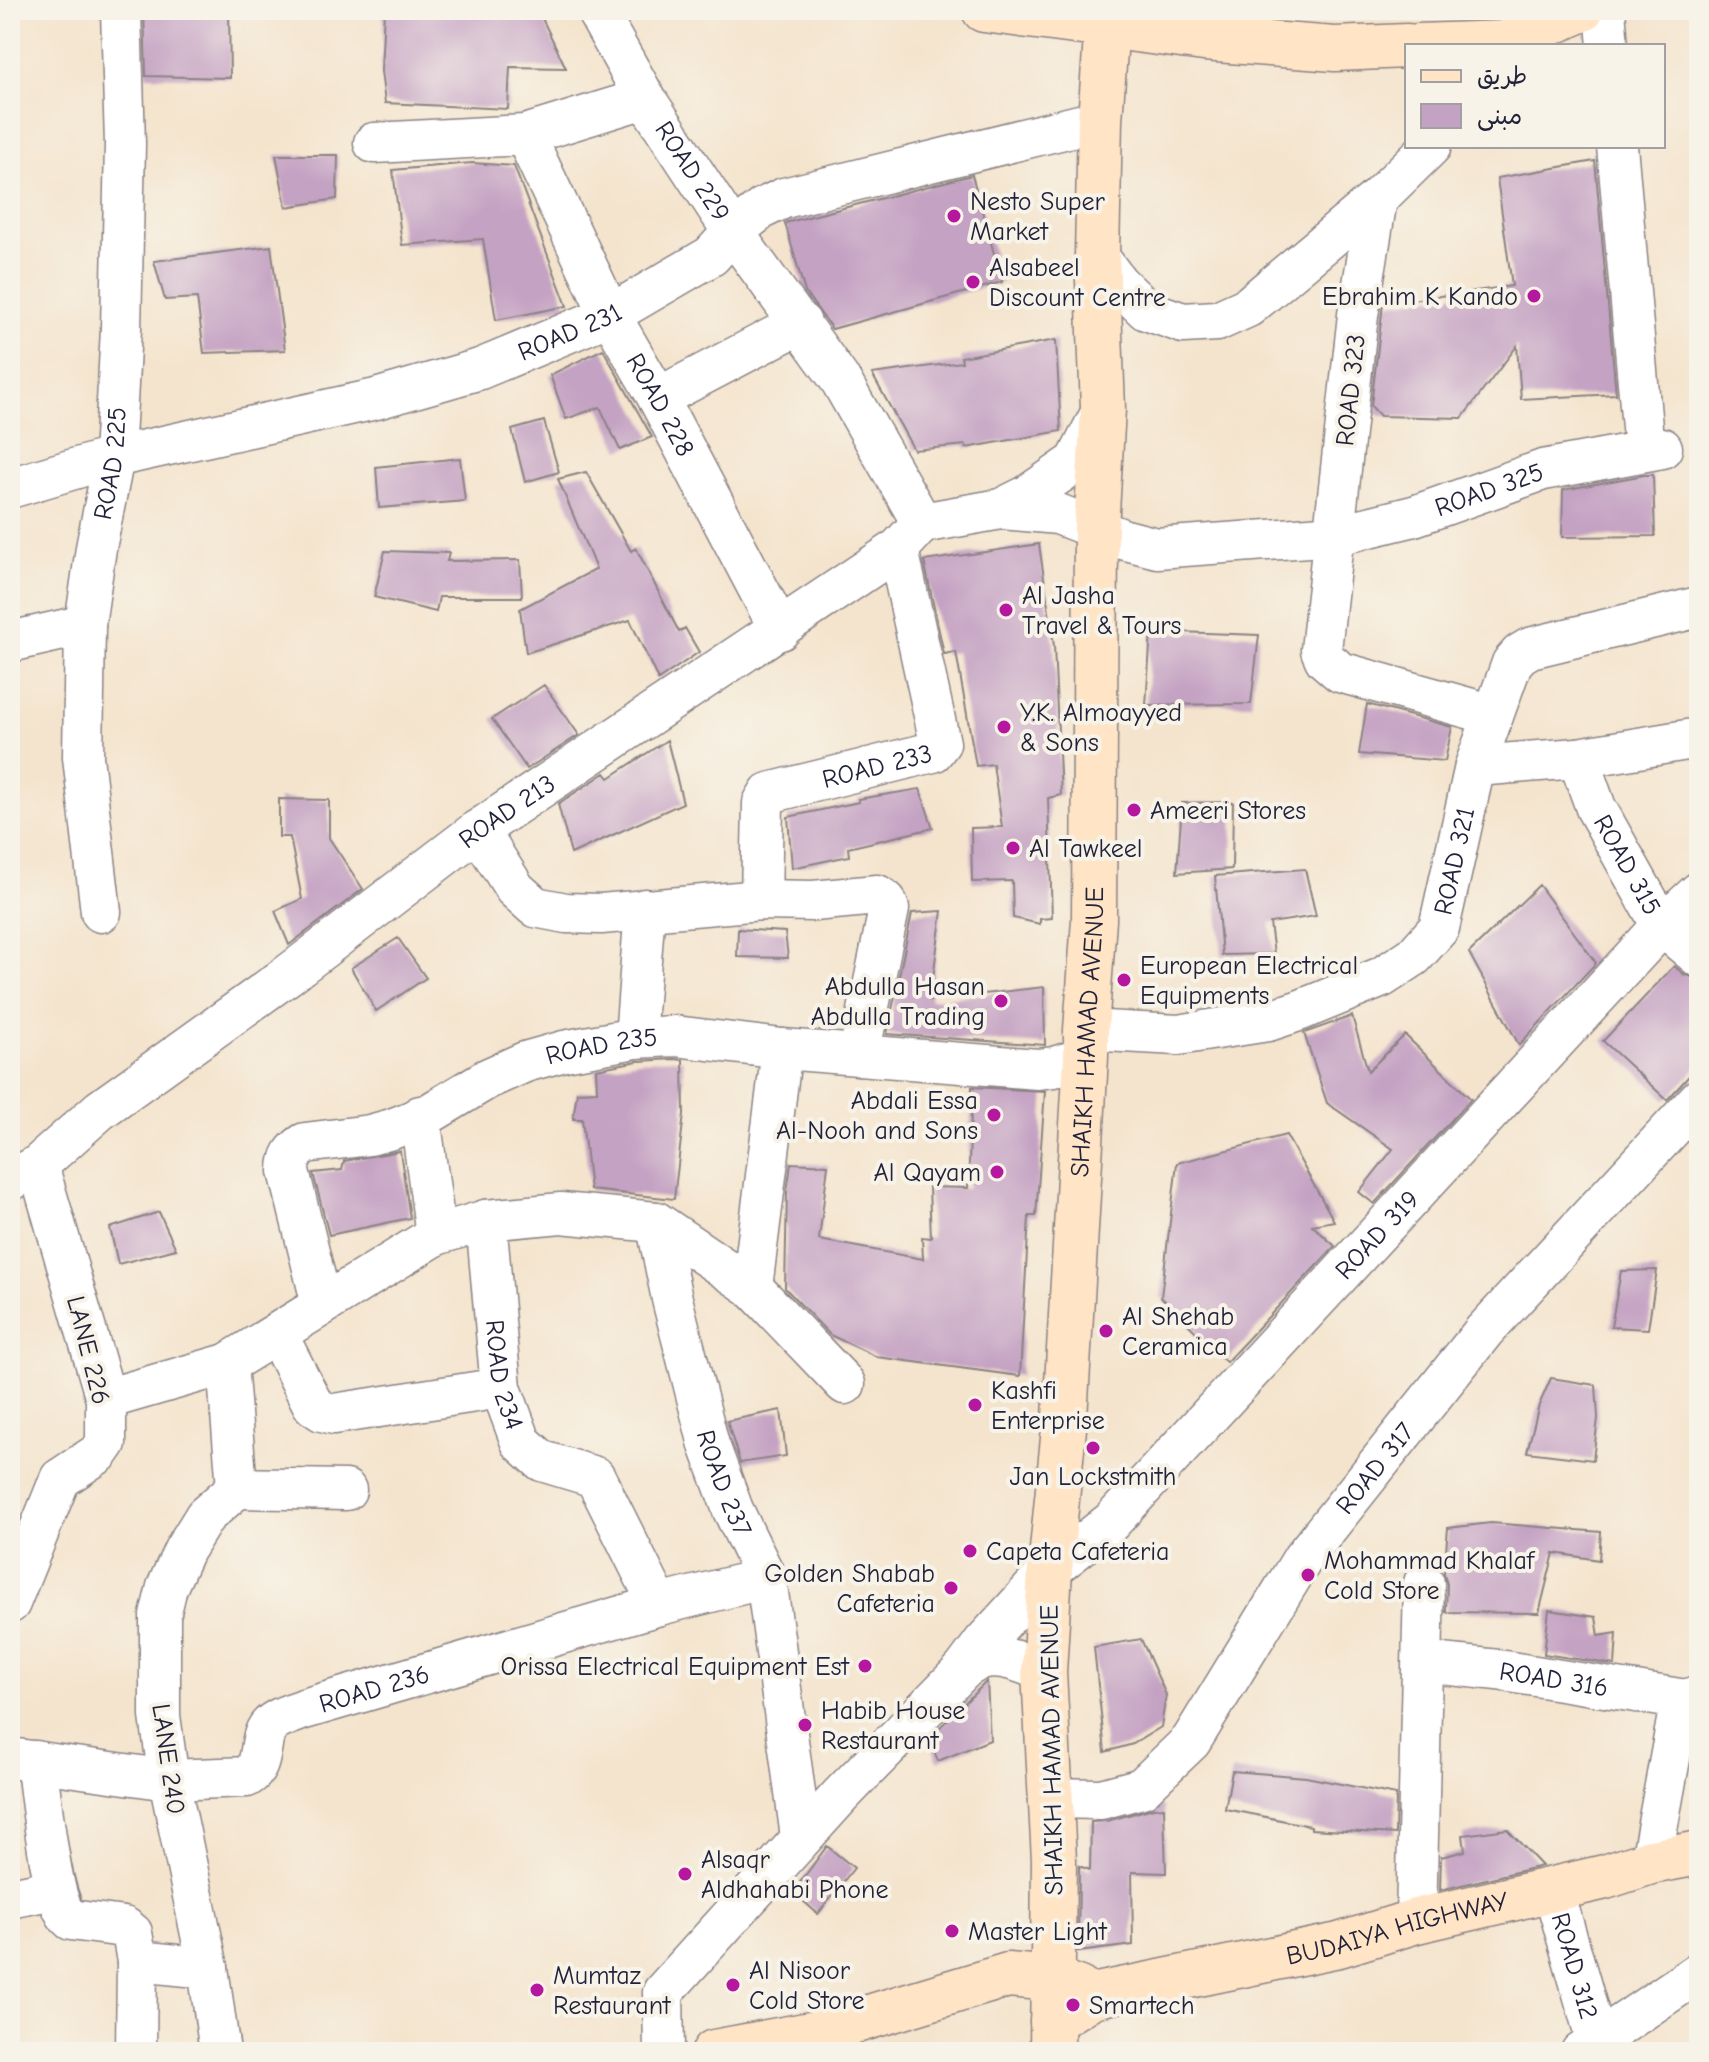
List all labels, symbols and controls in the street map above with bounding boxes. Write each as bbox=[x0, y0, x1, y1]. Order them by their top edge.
legend bbox=[1405, 44, 1665, 148]
text: طريق bbox=[1477, 62, 1527, 90]
text: مبنى bbox=[1477, 102, 1522, 131]
street label: ROAD 229 bbox=[648, 116, 736, 227]
place label: Nesto Super Market bbox=[970, 187, 1106, 247]
marker: Nesto Super Market bbox=[945, 207, 963, 225]
place label: Alsabeel Discount Centre bbox=[989, 253, 1166, 313]
marker: Alsabeel Discount Centre bbox=[964, 273, 982, 291]
place label: Ebrahim K Kando bbox=[1322, 282, 1518, 312]
marker: Ebrahim K Kando bbox=[1525, 287, 1543, 305]
street label: ROAD 231 bbox=[514, 297, 627, 368]
street label: ROAD 323 bbox=[1330, 333, 1372, 447]
street label: ROAD 228 bbox=[619, 348, 700, 462]
street label: ROAD 225 bbox=[88, 406, 133, 522]
street label: ROAD 325 bbox=[1431, 457, 1548, 523]
place label: Al Jasha Travel & Tours bbox=[1022, 581, 1181, 641]
marker: Al Jasha Travel & Tours bbox=[997, 601, 1015, 619]
place label: Y.K. Almoayyed & Sons bbox=[1020, 698, 1182, 758]
marker: Y.K. Almoayyed & Sons bbox=[995, 718, 1013, 736]
street label: ROAD 233 bbox=[819, 739, 935, 795]
street label: ROAD 213 bbox=[453, 769, 561, 855]
place label: Ameeri Stores bbox=[1150, 796, 1306, 826]
marker: Ameeri Stores bbox=[1125, 801, 1143, 819]
street label: ROAD 321 bbox=[1428, 804, 1481, 918]
street label: ROAD 315 bbox=[1587, 810, 1667, 920]
place label: Al Tawkeel bbox=[1029, 834, 1142, 864]
marker: Al Tawkeel bbox=[1004, 839, 1022, 857]
street label: SHAIKH HAMAD AVENUE bbox=[1065, 887, 1110, 1178]
place label: European Electrical Equipments bbox=[1140, 951, 1358, 1011]
marker: European Electrical Equipments bbox=[1115, 971, 1133, 989]
place label: Abdulla Hasan Abdulla Trading bbox=[811, 972, 985, 1032]
marker: Abdulla Hasan Abdulla Trading bbox=[992, 992, 1010, 1010]
street label: ROAD 235 bbox=[542, 1023, 658, 1071]
place label: Abdali Essa Al-Nooh and Sons bbox=[776, 1086, 978, 1146]
marker: Abdali Essa Al-Nooh and Sons bbox=[985, 1106, 1003, 1124]
place label: Al Qayam bbox=[874, 1158, 981, 1188]
marker: Al Qayam bbox=[988, 1163, 1006, 1181]
street label: ROAD 319 bbox=[1329, 1185, 1426, 1286]
street label: LANE 226 bbox=[60, 1293, 116, 1408]
place label: Al Shehab Ceramica bbox=[1122, 1302, 1234, 1362]
street label: ROAD 234 bbox=[479, 1318, 529, 1434]
marker: Al Shehab Ceramica bbox=[1097, 1322, 1115, 1340]
place label: Kashfi Enterprise bbox=[991, 1376, 1105, 1436]
marker: Kashfi Enterprise bbox=[966, 1396, 984, 1414]
street label: ROAD 317 bbox=[1330, 1417, 1421, 1520]
street label: ROAD 237 bbox=[690, 1427, 757, 1541]
marker: Jan Lockstmith bbox=[1084, 1439, 1102, 1457]
place label: Jan Lockstmith bbox=[1010, 1462, 1176, 1492]
place label: Capeta Cafeteria bbox=[986, 1537, 1170, 1567]
marker: Capeta Cafeteria bbox=[961, 1542, 979, 1560]
place label: Mohammad Khalaf Cold Store bbox=[1324, 1546, 1536, 1606]
place label: Golden Shabab Cafeteria bbox=[764, 1559, 935, 1619]
marker: Mohammad Khalaf Cold Store bbox=[1299, 1566, 1317, 1584]
marker: Golden Shabab Cafeteria bbox=[942, 1579, 960, 1597]
street label: SHAIKH HAMAD AVENUE bbox=[1034, 1604, 1070, 1896]
place label: Orissa Electrical Equipment Est bbox=[500, 1652, 851, 1682]
street label: ROAD 316 bbox=[1497, 1656, 1610, 1703]
marker: Orissa Electrical Equipment Est bbox=[856, 1657, 874, 1675]
street label: ROAD 236 bbox=[316, 1659, 433, 1720]
place label: Habib House Restaurant bbox=[821, 1696, 965, 1756]
street label: LANE 240 bbox=[145, 1702, 191, 1816]
marker: Habib House Restaurant bbox=[796, 1716, 814, 1734]
place label: Alsaqr Aldhahabi Phone bbox=[701, 1845, 888, 1905]
marker: Alsaqr Aldhahabi Phone bbox=[676, 1865, 694, 1883]
street label: BUDAIYA HIGHWAY bbox=[1284, 1886, 1512, 1972]
street label: ROAD 312 bbox=[1545, 1909, 1604, 2023]
place label: Master Light bbox=[968, 1917, 1108, 1947]
marker: Master Light bbox=[943, 1922, 961, 1940]
place label: Al Nisoor Cold Store bbox=[749, 1956, 865, 2016]
place label: Mumtaz Restaurant bbox=[553, 1961, 672, 2021]
marker: Al Nisoor Cold Store bbox=[724, 1976, 742, 1994]
marker: Mumtaz Restaurant bbox=[528, 1981, 546, 1999]
place label: Smartech bbox=[1089, 1991, 1195, 2021]
marker: Smartech bbox=[1064, 1996, 1082, 2014]

